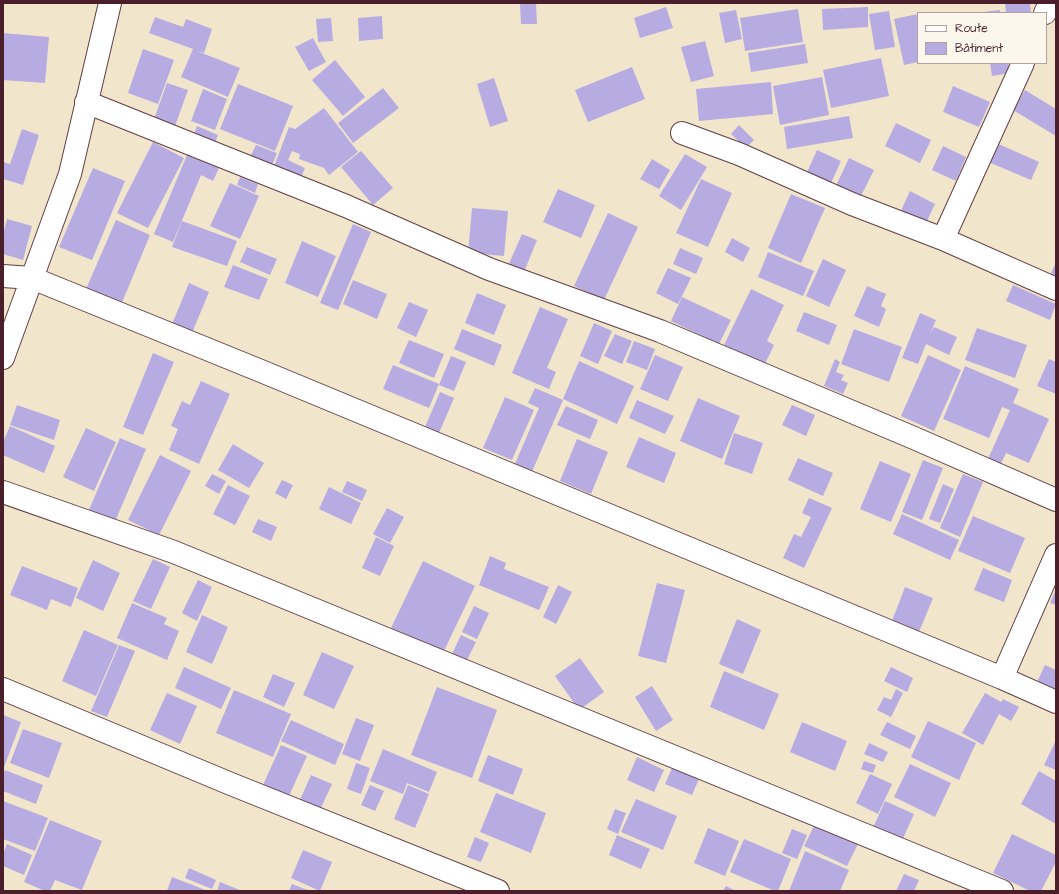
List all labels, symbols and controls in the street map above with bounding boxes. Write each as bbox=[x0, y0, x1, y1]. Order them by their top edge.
legend bbox=[917, 12, 1047, 64]
text: Route bbox=[955, 20, 988, 37]
text: Bâtiment bbox=[955, 40, 1003, 57]

